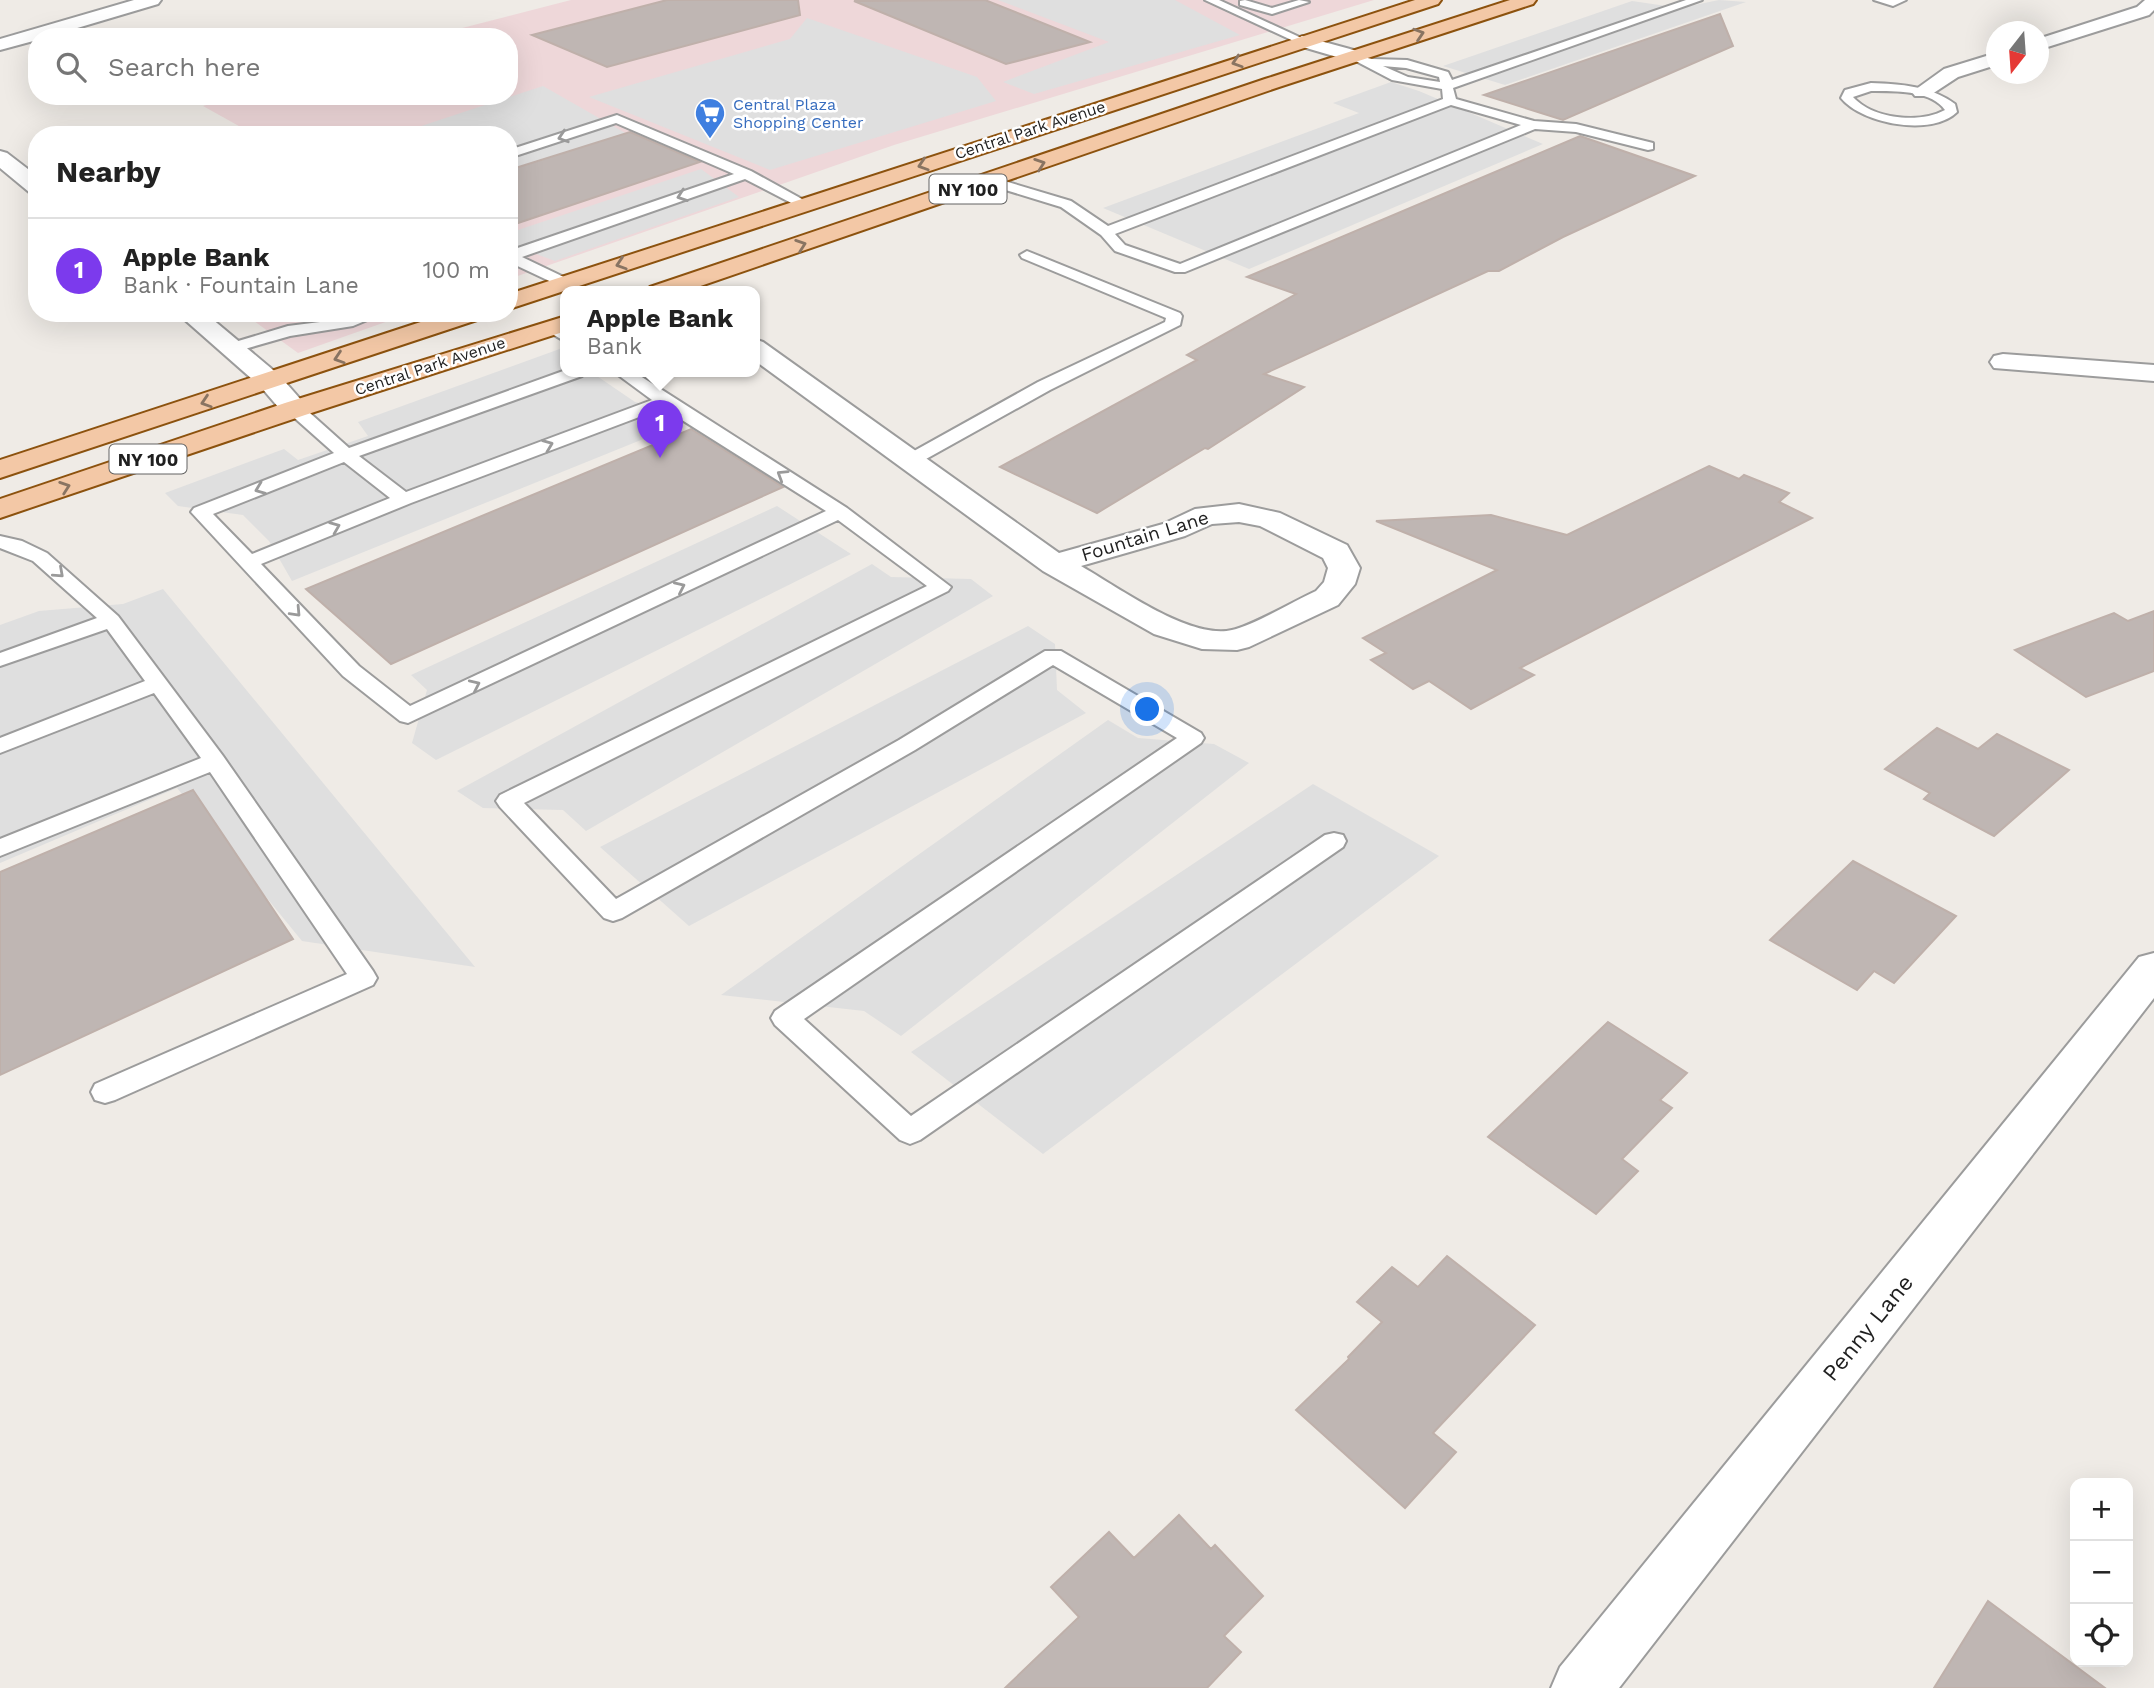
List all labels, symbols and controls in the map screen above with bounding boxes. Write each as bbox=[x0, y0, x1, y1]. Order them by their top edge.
north arrow bbox=[1986, 21, 2049, 84]
search box bbox=[28, 28, 518, 105]
one-way arrow bbox=[1412, 28, 1424, 43]
icon: search bbox=[52, 48, 90, 86]
text: Search here bbox=[108, 52, 260, 82]
one-way arrow bbox=[1232, 53, 1244, 68]
place label: Central Plaza Shopping Center bbox=[733, 95, 864, 132]
supermarket icon: Central Plaza Shopping Center bbox=[693, 96, 727, 140]
street label: Central Park Avenue bbox=[952, 97, 1108, 163]
one-way arrow bbox=[558, 128, 570, 143]
text: Nearby bbox=[56, 154, 161, 189]
one-way arrow bbox=[918, 157, 930, 171]
one-way arrow bbox=[1033, 158, 1045, 172]
road number: NY 100 bbox=[930, 174, 1006, 204]
one-way arrow bbox=[676, 188, 688, 202]
one-way arrow bbox=[795, 238, 807, 253]
text: Apple Bank bbox=[123, 242, 269, 272]
one-way arrow bbox=[616, 256, 628, 271]
text: 1 bbox=[74, 257, 84, 284]
text: 100 m bbox=[423, 257, 490, 284]
text: Bank · Fountain Lane bbox=[123, 272, 359, 299]
popup bbox=[560, 286, 760, 377]
text: Apple Bank bbox=[587, 303, 733, 333]
street label: Central Park Avenue bbox=[352, 333, 508, 399]
text: Bank bbox=[587, 333, 642, 360]
one-way arrow bbox=[334, 350, 346, 364]
one-way arrow bbox=[200, 394, 212, 408]
pin: 1 bbox=[637, 400, 683, 458]
one-way arrow bbox=[541, 439, 553, 453]
road number: NY 100 bbox=[110, 444, 186, 474]
one-way arrow bbox=[777, 471, 790, 484]
one-way arrow bbox=[254, 480, 266, 494]
one-way arrow bbox=[58, 481, 70, 495]
street label: Fountain Lane bbox=[1078, 506, 1212, 566]
one-way arrow bbox=[328, 521, 341, 535]
one-way arrow bbox=[51, 565, 64, 578]
one-way arrow bbox=[673, 582, 685, 596]
one-way arrow bbox=[288, 604, 300, 617]
one-way arrow bbox=[468, 679, 480, 693]
your location bbox=[1130, 692, 1164, 726]
street label: Penny Lane bbox=[1817, 1270, 1919, 1386]
map controls bbox=[2070, 1478, 2133, 1667]
button: + bbox=[2070, 1478, 2133, 1541]
button: − bbox=[2070, 1541, 2133, 1604]
button: locate bbox=[2070, 1604, 2133, 1667]

